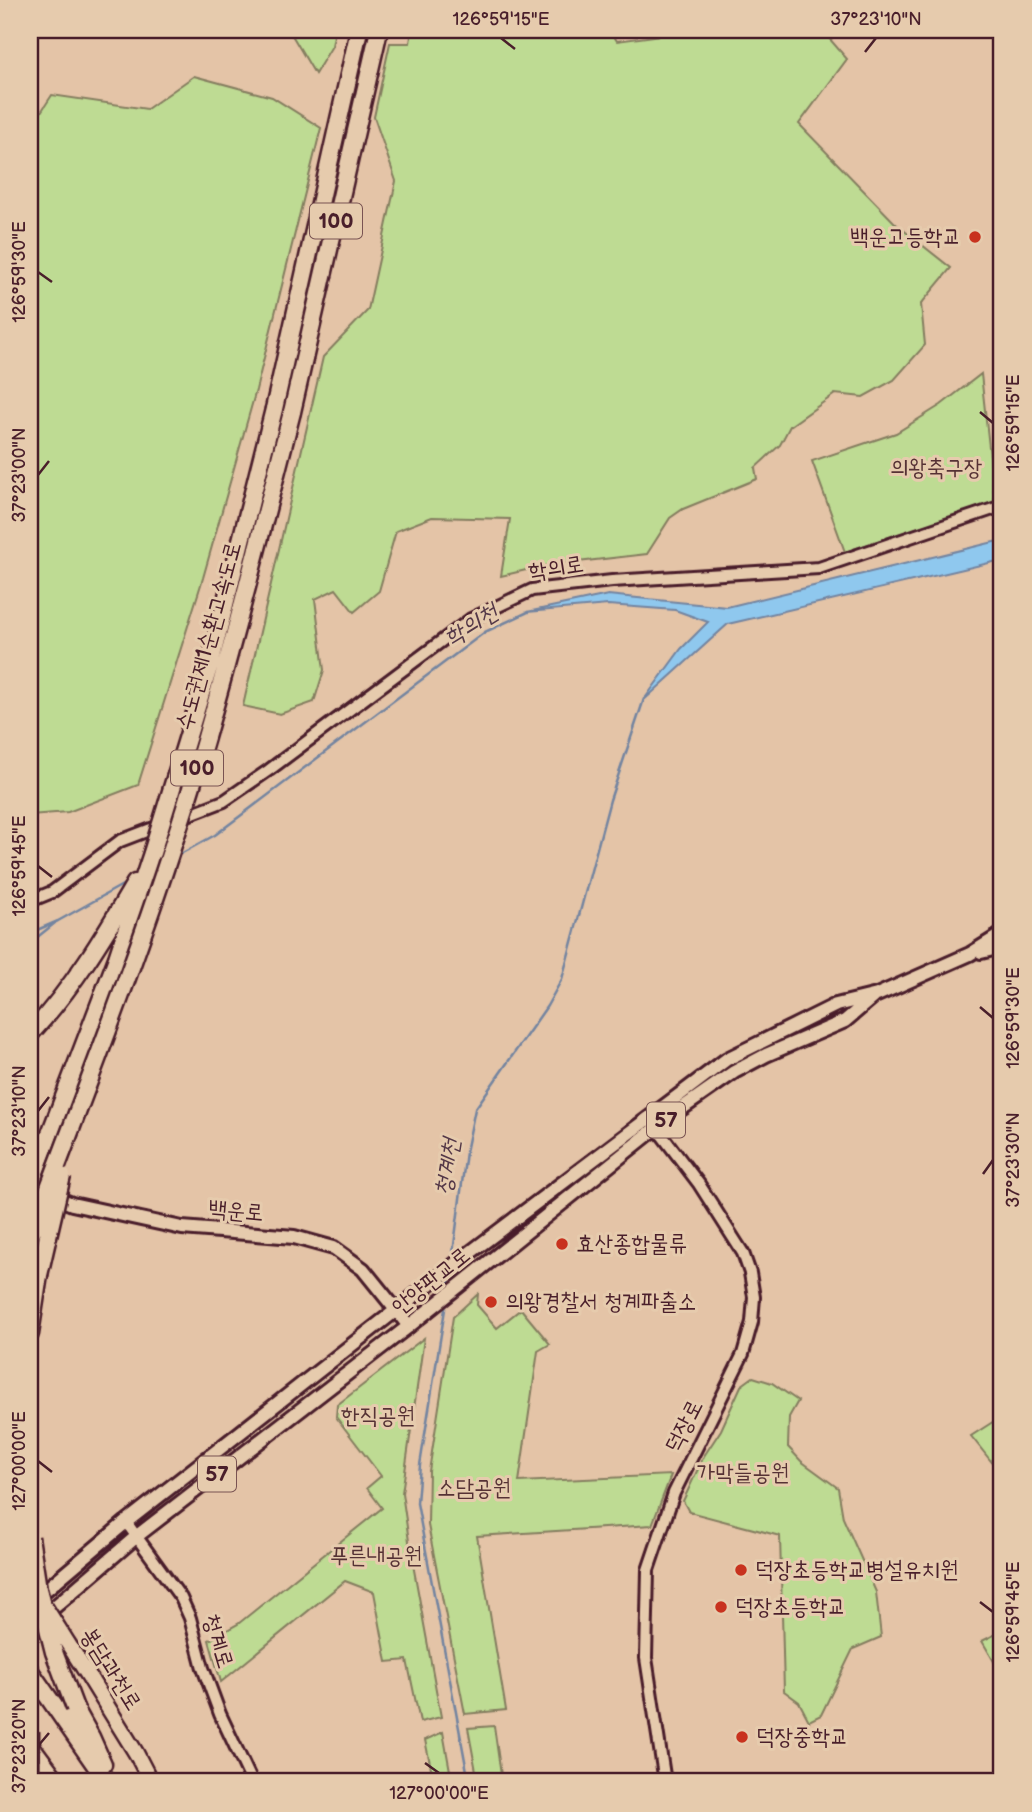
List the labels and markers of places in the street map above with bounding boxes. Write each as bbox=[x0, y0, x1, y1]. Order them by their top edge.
place label: 백운고등학교 bbox=[850, 223, 961, 251]
marker: 백운고등학교 bbox=[967, 229, 983, 245]
place label: 효산종합물류 bbox=[576, 1230, 687, 1258]
marker: 효산종합물류 bbox=[554, 1236, 570, 1252]
place label: 의왕경찰서 청계파출소 bbox=[505, 1288, 696, 1316]
marker: 의왕경찰서 청계파출소 bbox=[483, 1294, 499, 1310]
place label: 덕장초등학교병설유치원 bbox=[755, 1556, 959, 1584]
marker: 덕장초등학교병설유치원 bbox=[733, 1562, 749, 1578]
place label: 덕장초등학교 bbox=[735, 1593, 846, 1621]
marker: 덕장초등학교 bbox=[713, 1599, 729, 1615]
place label: 덕장중학교 bbox=[756, 1723, 849, 1751]
marker: 덕장중학교 bbox=[734, 1729, 750, 1745]

